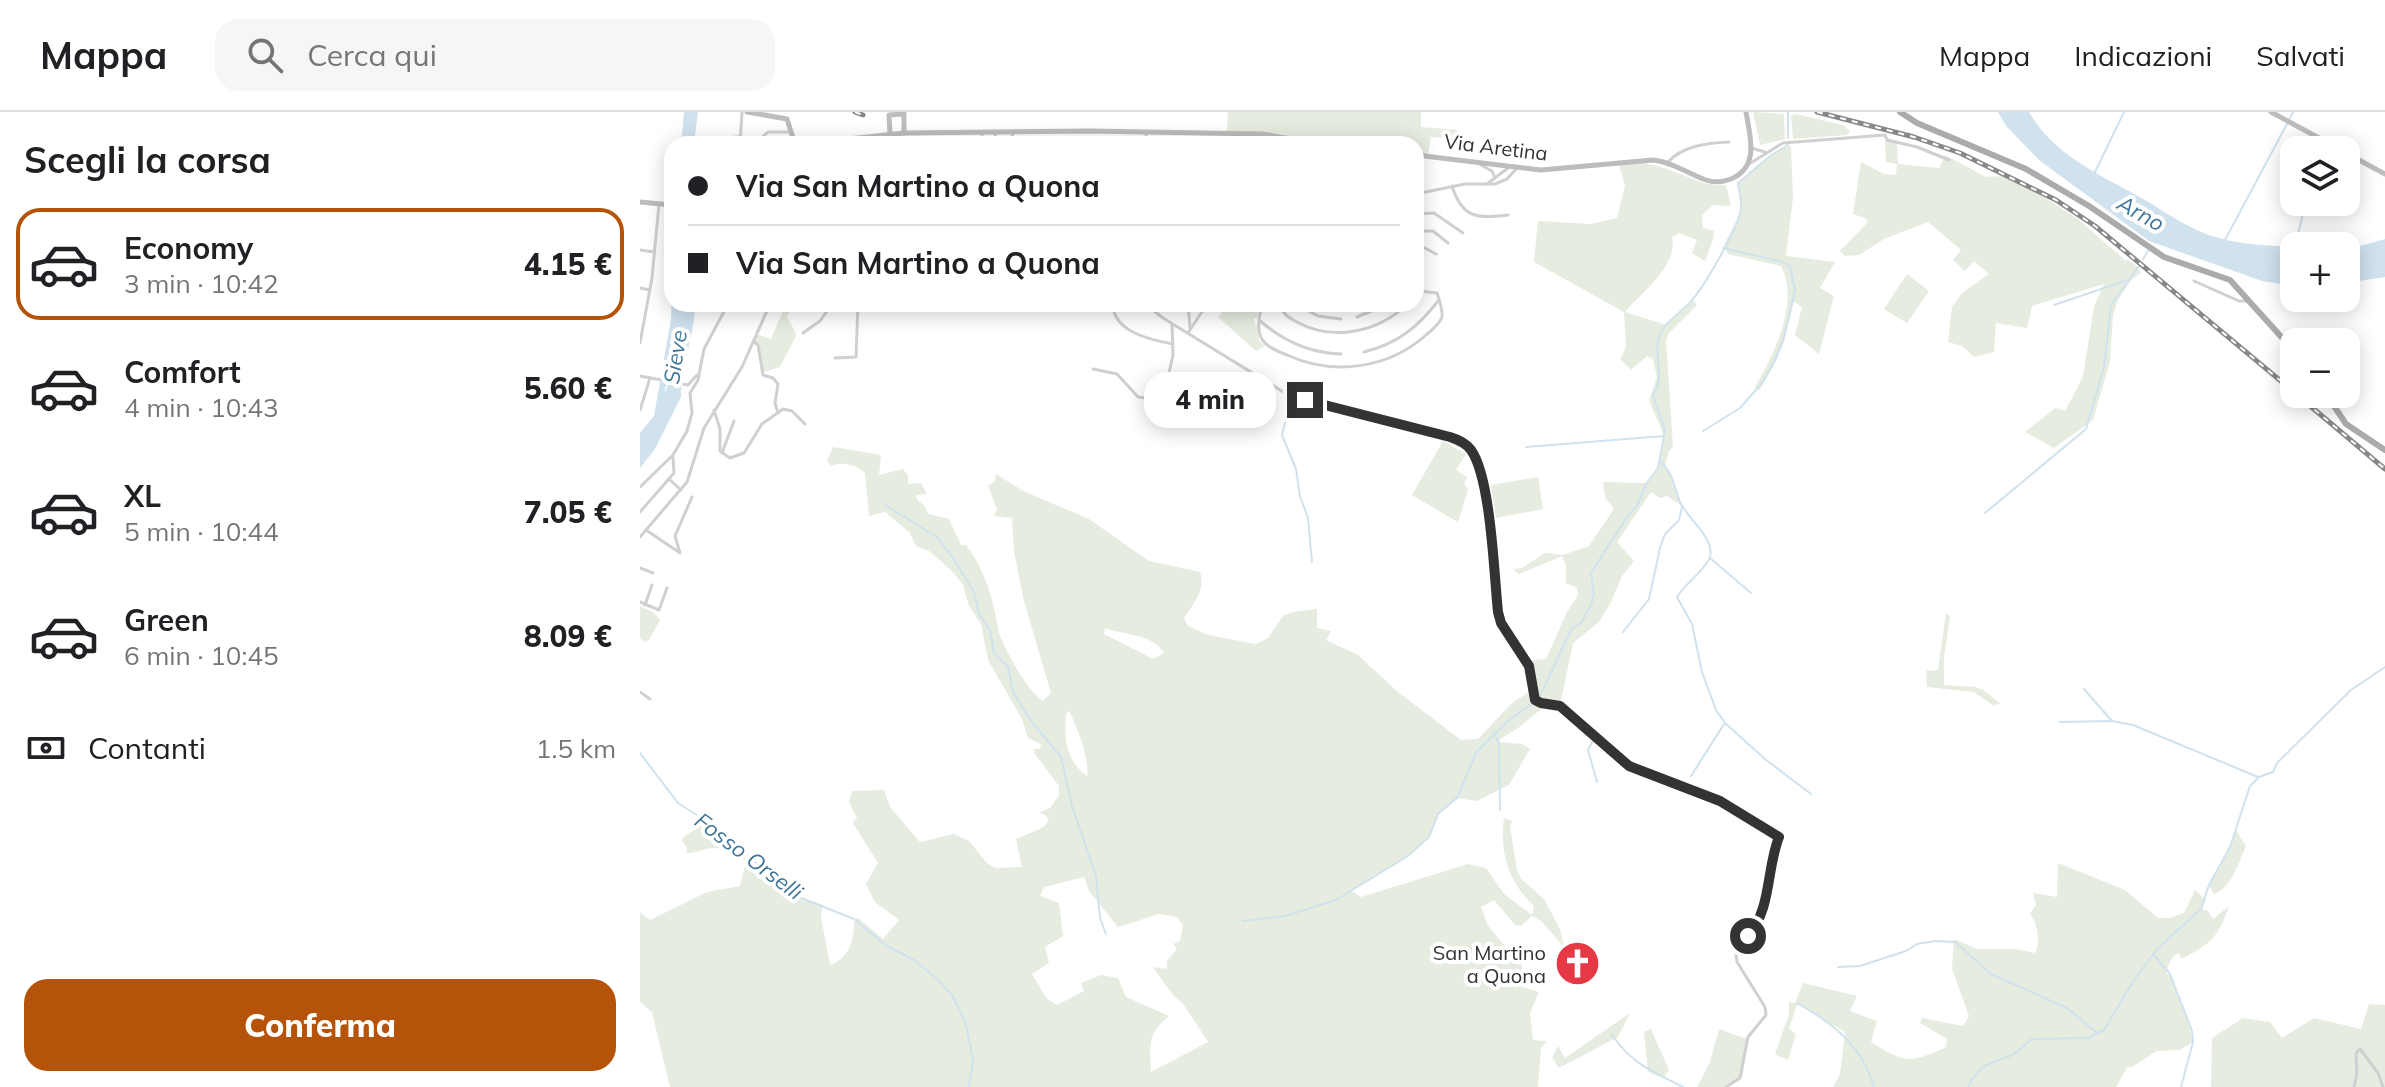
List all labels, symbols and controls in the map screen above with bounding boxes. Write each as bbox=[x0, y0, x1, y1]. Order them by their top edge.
search box bbox=[215, 19, 775, 91]
text: Mappa bbox=[40, 31, 167, 79]
icon: search bbox=[243, 33, 287, 77]
text: Cerca qui bbox=[307, 36, 437, 74]
text: Mappa bbox=[1939, 38, 2030, 73]
text: Indicazioni bbox=[2074, 38, 2212, 73]
text: Salvati bbox=[2256, 38, 2345, 73]
street label: Via Aretina bbox=[1443, 128, 1549, 166]
map controls bbox=[2280, 136, 2360, 408]
button: layers bbox=[2280, 136, 2360, 216]
text: Scegli la corsa bbox=[24, 137, 271, 182]
text: Via San Martino a Quona bbox=[736, 167, 1100, 205]
water label: Arno bbox=[2112, 188, 2169, 237]
icon: car bbox=[28, 228, 100, 300]
text: Economy bbox=[124, 229, 253, 267]
button: + bbox=[2280, 232, 2360, 312]
text: Via San Martino a Quona bbox=[736, 244, 1100, 282]
text: 4.15 € bbox=[524, 245, 612, 283]
text: 3 min · 10:42 bbox=[124, 267, 279, 300]
water label: Sieve bbox=[657, 328, 693, 386]
button: − bbox=[2280, 328, 2360, 408]
icon: car bbox=[28, 352, 100, 424]
text: Comfort bbox=[124, 353, 241, 391]
text: 5.60 € bbox=[524, 369, 612, 407]
callout: 4 min bbox=[1145, 372, 1277, 428]
route end bbox=[1287, 382, 1323, 418]
text: 4 min bbox=[1175, 383, 1245, 416]
text: 4 min · 10:43 bbox=[124, 391, 279, 424]
icon: car bbox=[28, 476, 100, 548]
text: XL bbox=[124, 477, 161, 515]
text: 7.05 € bbox=[524, 493, 612, 531]
text: 5 min · 10:44 bbox=[124, 515, 279, 548]
icon: car bbox=[28, 600, 100, 672]
text: Green bbox=[124, 601, 209, 639]
text: 8.09 € bbox=[524, 617, 612, 655]
text: 6 min · 10:45 bbox=[124, 639, 279, 672]
icon: cash bbox=[24, 726, 68, 770]
text: Contanti bbox=[88, 729, 206, 767]
text: 1.5 km bbox=[536, 732, 616, 765]
water label: Fosso Orselli bbox=[689, 806, 809, 906]
route start bbox=[1730, 918, 1766, 954]
church icon: San Martino a Quona bbox=[1553, 939, 1601, 987]
place label: San Martino a Quona bbox=[1433, 940, 1546, 988]
button: Conferma bbox=[24, 979, 616, 1071]

